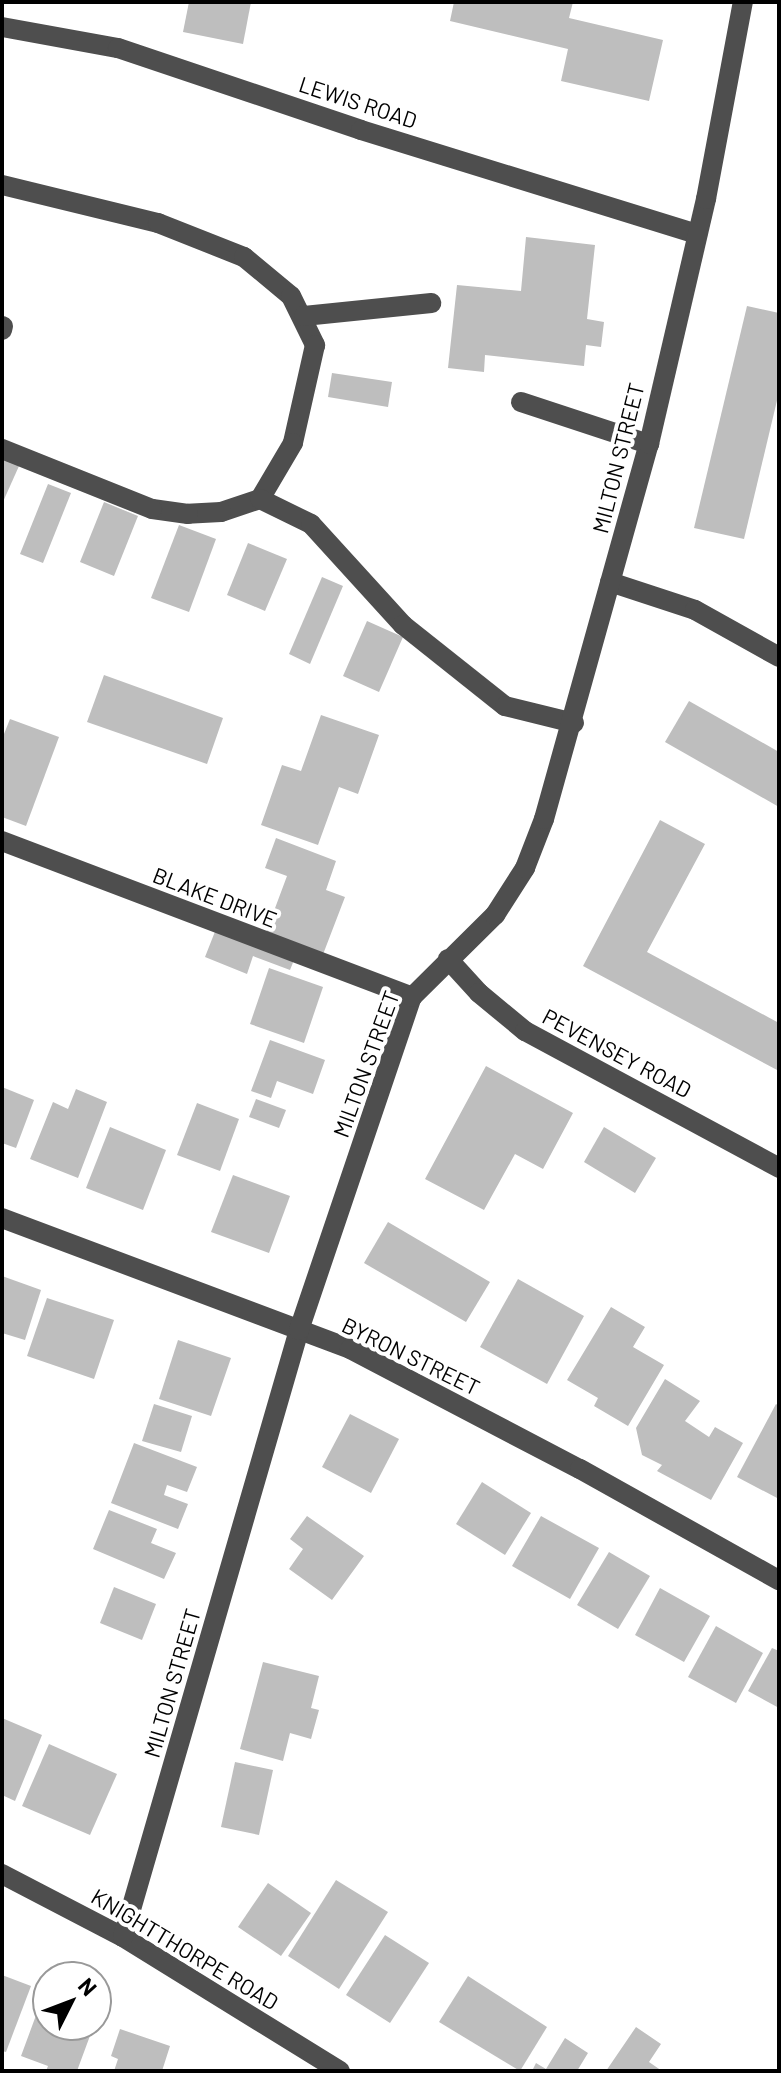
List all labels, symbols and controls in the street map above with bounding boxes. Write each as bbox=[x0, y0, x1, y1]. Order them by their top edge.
street label: LEWIS ROAD bbox=[296, 71, 420, 133]
street label: MILTON STREET bbox=[587, 380, 649, 536]
street label: BLAKE DRIVE bbox=[149, 861, 281, 933]
street label: MILTON STREET bbox=[327, 987, 405, 1141]
street label: PEVENSEY ROAD bbox=[538, 1003, 696, 1103]
street label: BYRON STREET bbox=[338, 1311, 484, 1401]
street label: MILTON STREET bbox=[138, 1605, 206, 1761]
street label: KNIGHTTHORPE ROAD bbox=[87, 1883, 283, 2015]
north arrow bbox=[32, 1961, 112, 2041]

